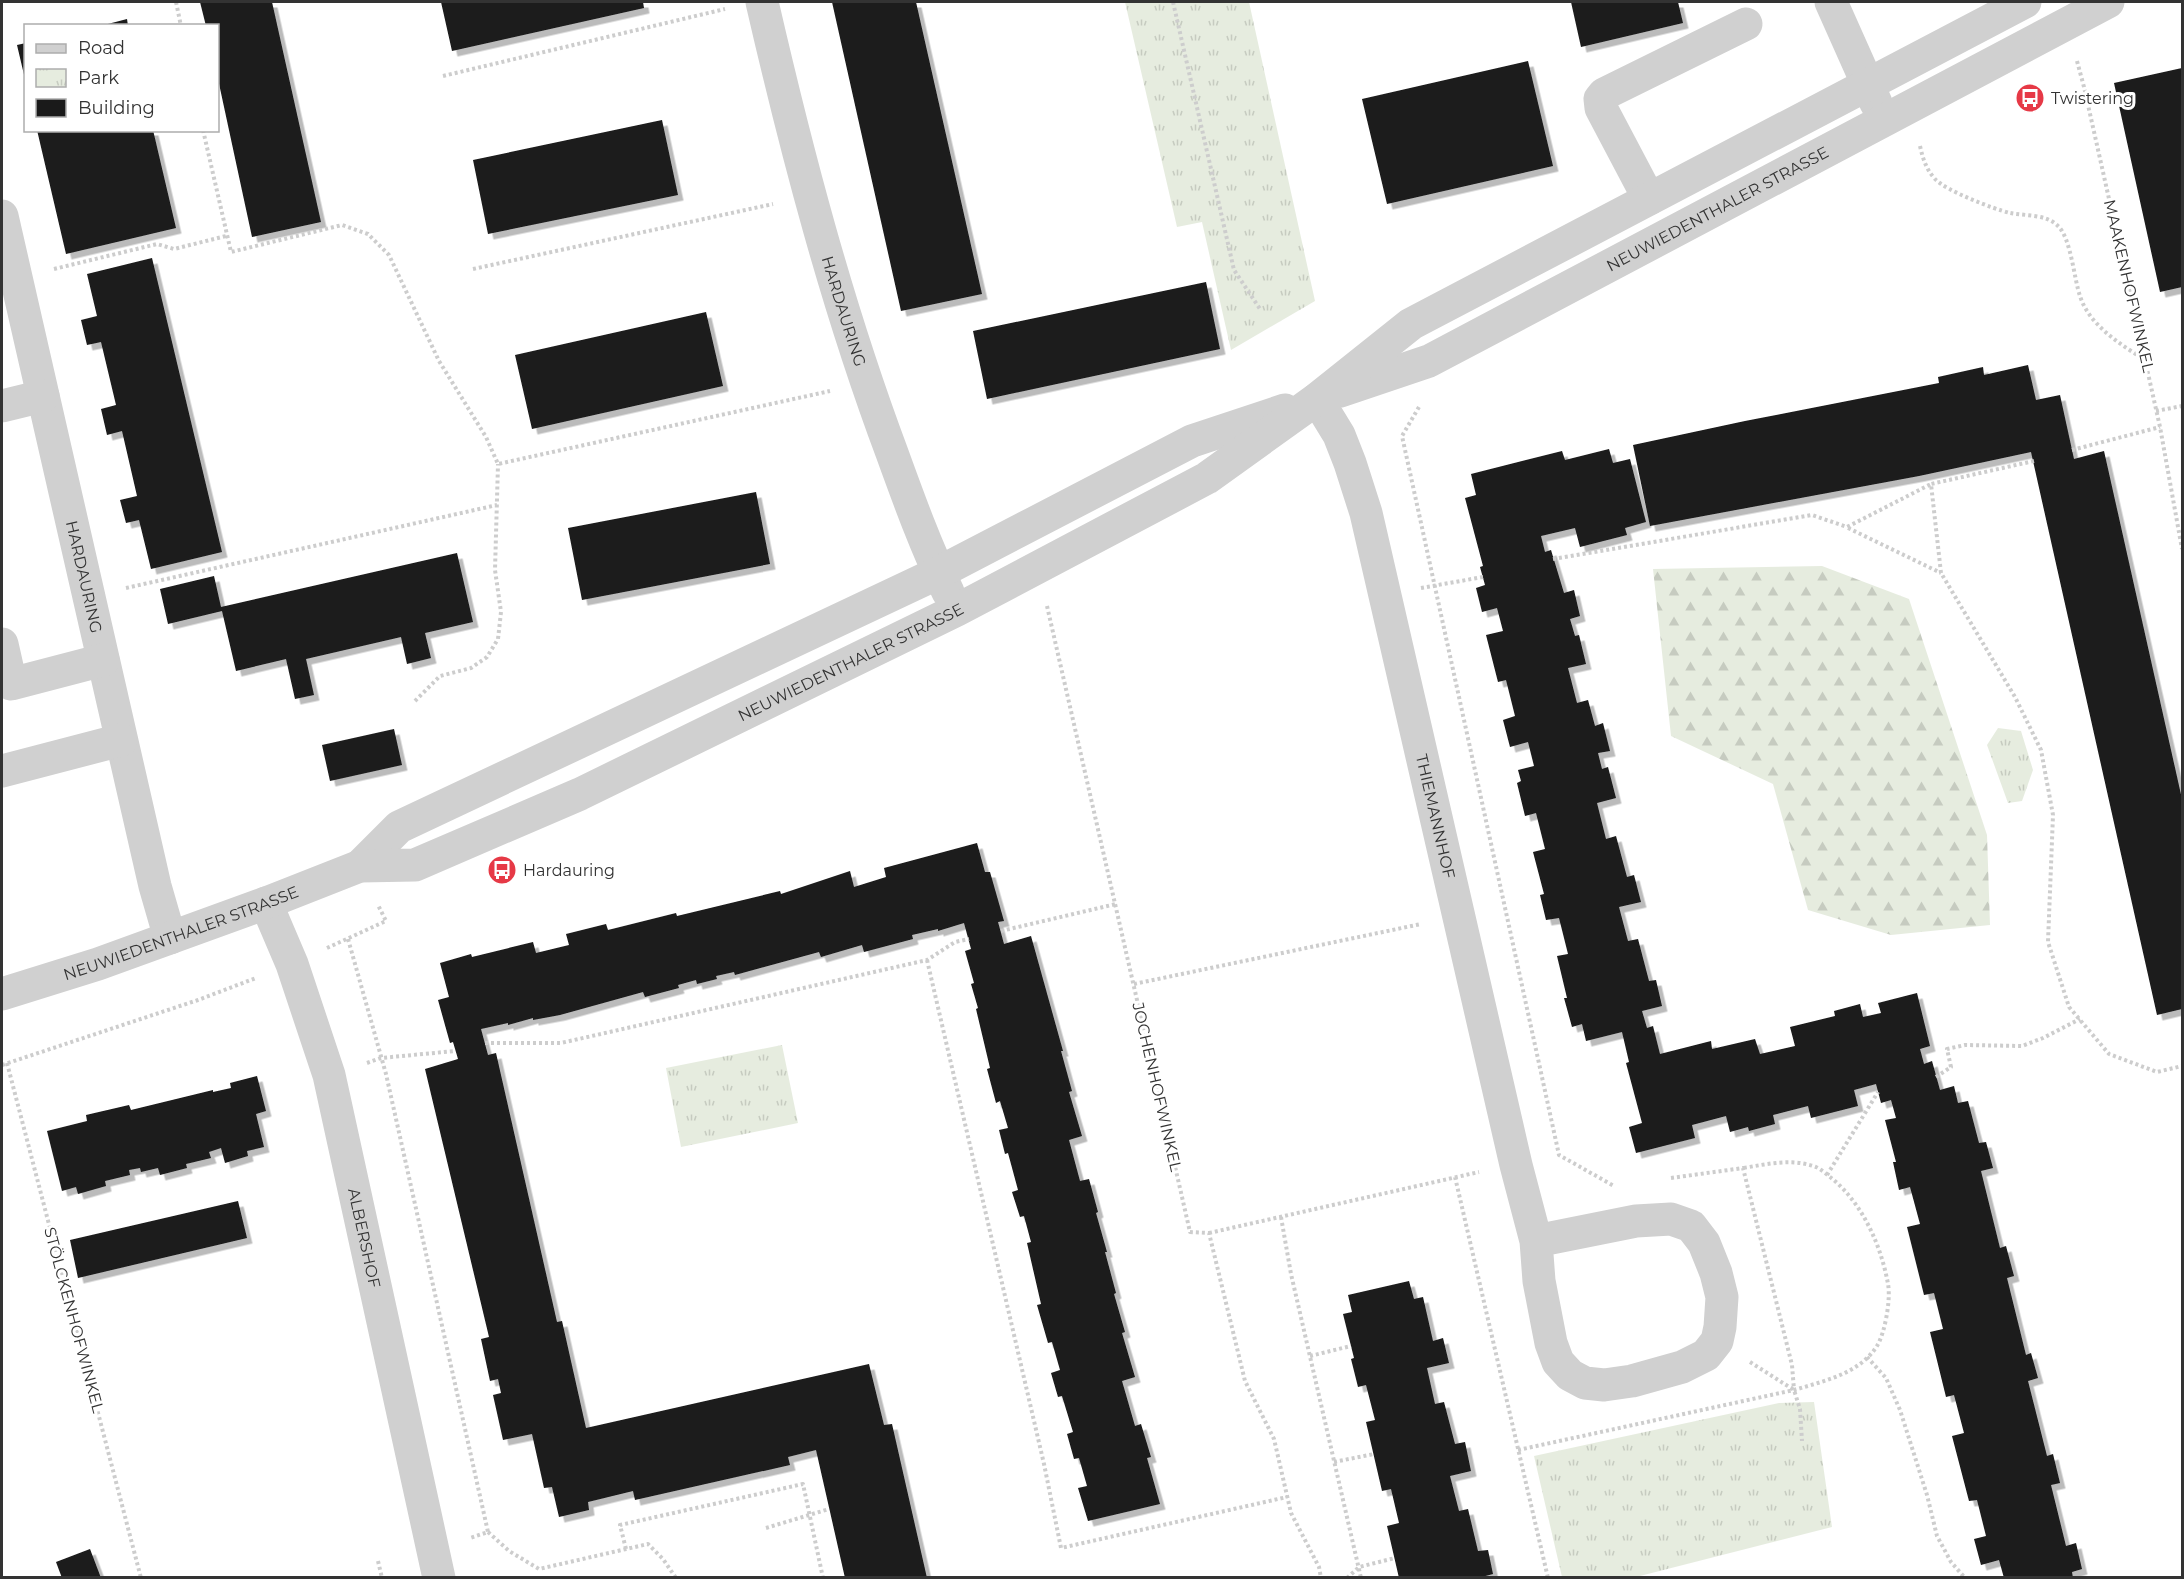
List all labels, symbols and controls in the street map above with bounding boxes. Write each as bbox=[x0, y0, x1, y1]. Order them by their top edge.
legend bbox=[24, 24, 219, 132]
text: Road bbox=[78, 37, 125, 59]
text: Park bbox=[78, 67, 119, 89]
bus stop icon: Twistering bbox=[2014, 82, 2046, 114]
place label: Twistering bbox=[2051, 89, 2134, 108]
text: Building bbox=[78, 97, 155, 119]
street label: NEUWIEDENTHALER STRASSE bbox=[1603, 142, 1832, 275]
street label: MAAKENHOFWINKEL bbox=[2100, 198, 2158, 375]
street label: HARDAURING bbox=[818, 254, 870, 369]
street label: HARDAURING bbox=[62, 519, 106, 635]
street label: NEUWIEDENTHALER STRASSE bbox=[735, 599, 967, 725]
street label: THIEMANNHOF bbox=[1412, 752, 1459, 880]
bus stop icon: Hardauring bbox=[486, 854, 518, 886]
place label: Hardauring bbox=[523, 861, 615, 880]
street label: NEUWIEDENTHALER STRASSE bbox=[61, 882, 301, 984]
street label: JOCHENHOFWINKEL bbox=[1128, 1000, 1186, 1174]
street label: ALBERSHOF bbox=[344, 1186, 385, 1290]
street label: STÖLCKENHOFWINKEL bbox=[40, 1225, 109, 1415]

